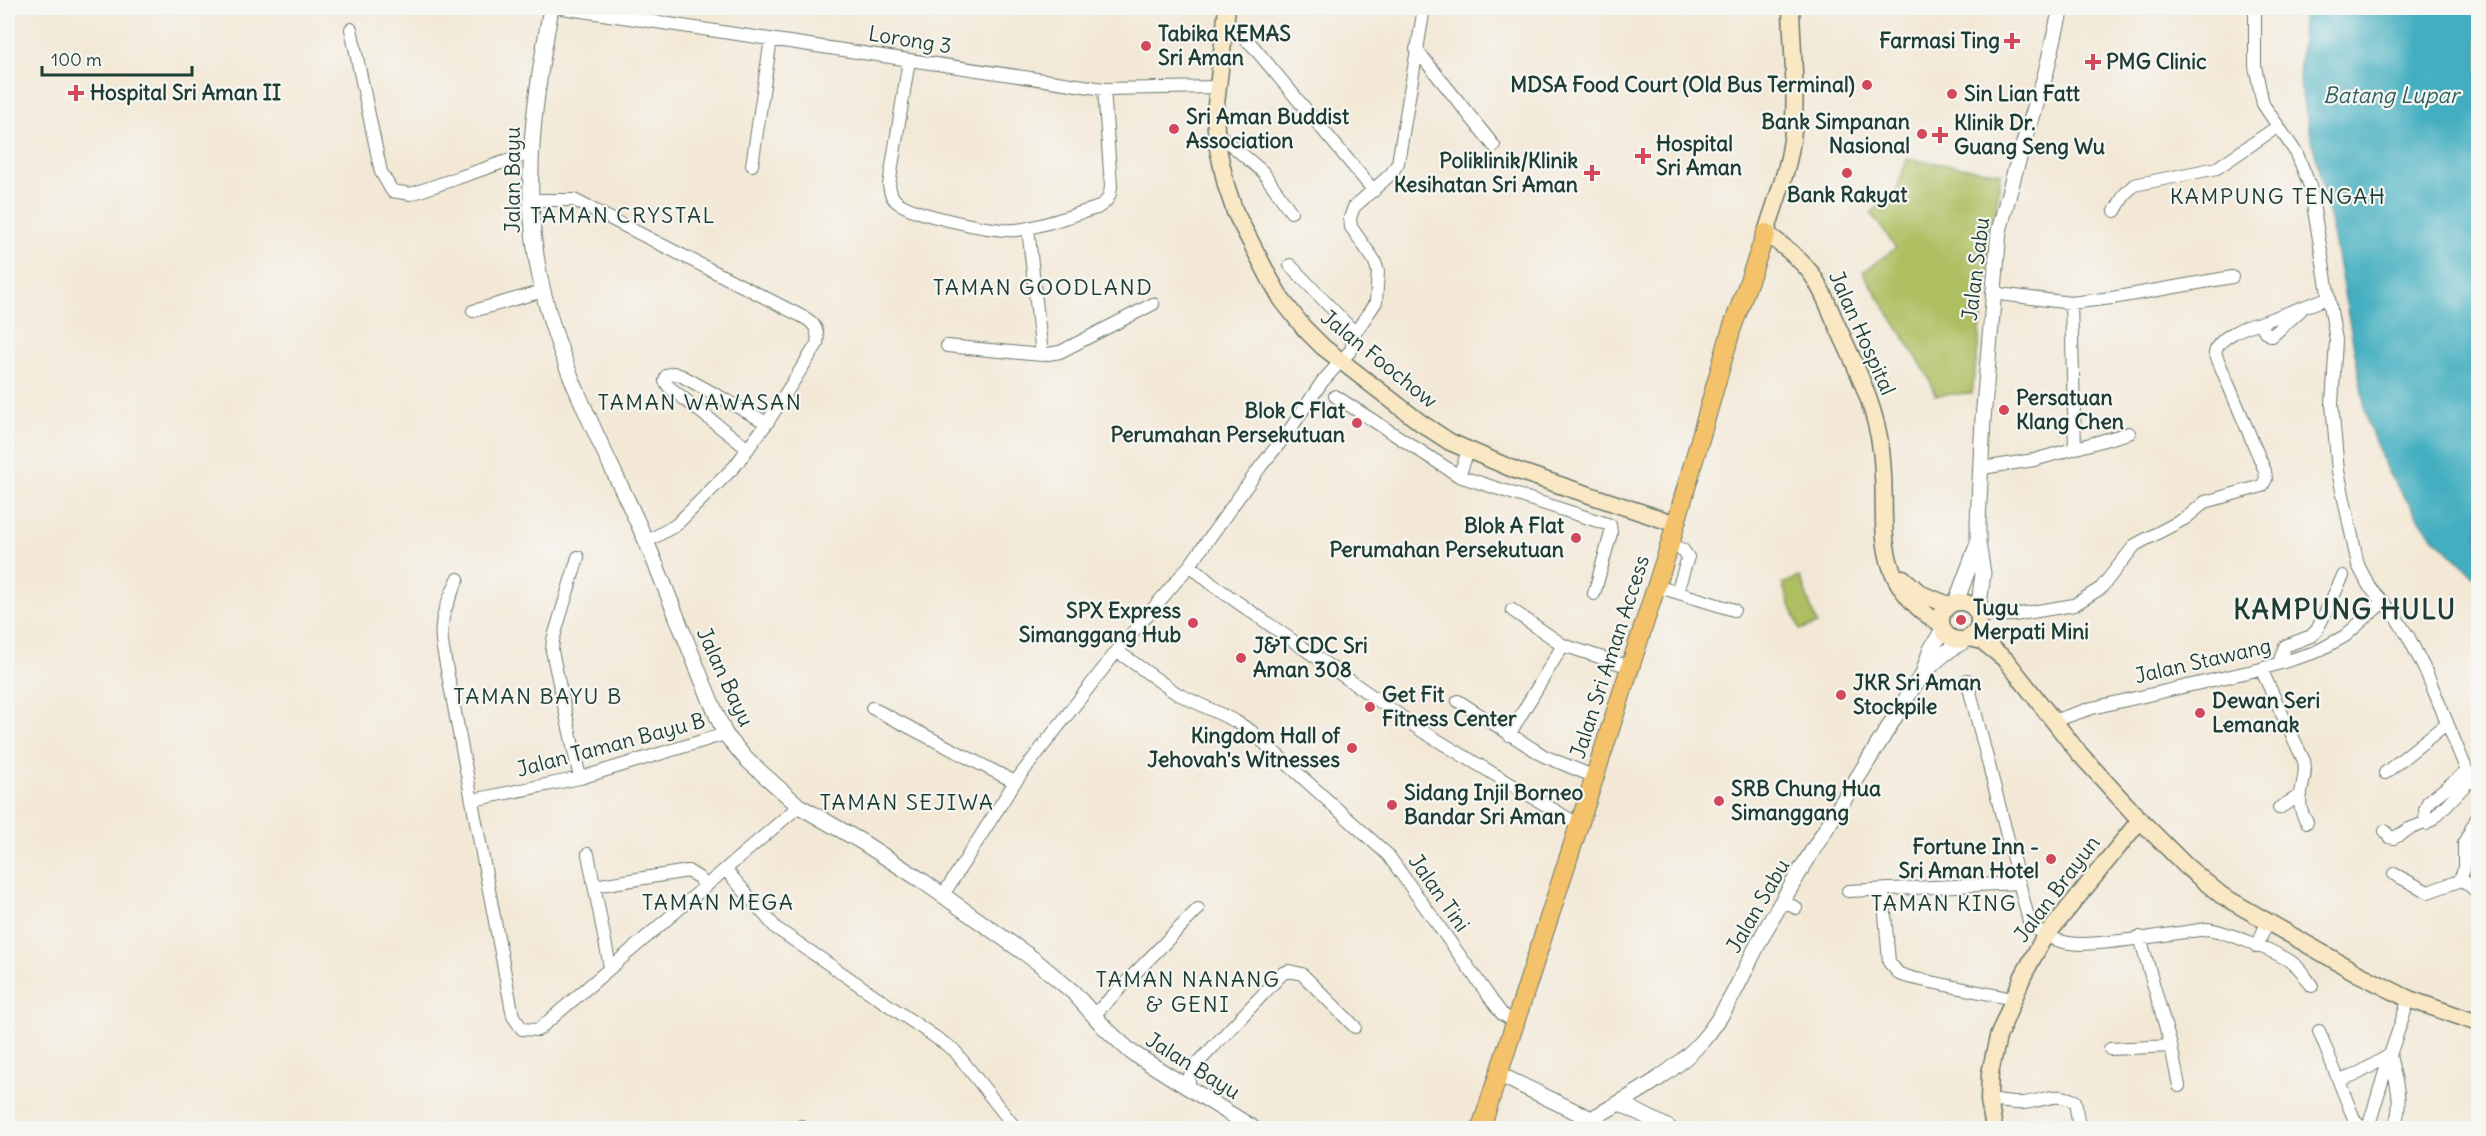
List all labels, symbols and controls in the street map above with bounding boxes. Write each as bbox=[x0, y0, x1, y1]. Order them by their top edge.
street label: Lorong 3 bbox=[866, 20, 954, 59]
place label: Tabika KEMAS Sri Aman bbox=[1158, 20, 1291, 71]
place label: Farmasi Ting bbox=[1879, 27, 2000, 54]
marker: Farmasi Ting bbox=[2005, 34, 2019, 48]
scale bar bbox=[42, 39, 192, 77]
marker: Tabika KEMAS Sri Aman bbox=[1139, 39, 1153, 53]
text: 100 m bbox=[51, 48, 102, 71]
place label: PMG Clinic bbox=[2106, 48, 2207, 75]
marker: PMG Clinic bbox=[2084, 53, 2102, 71]
place label: MDSA Food Court (Old Bus Terminal) bbox=[1510, 71, 1855, 98]
marker: MDSA Food Court (Old Bus Terminal) bbox=[1860, 78, 1874, 92]
place label: Hospital Sri Aman II bbox=[90, 79, 281, 106]
place label: Sin Lian Fatt bbox=[1964, 80, 2081, 107]
water label: Batang Lupar bbox=[2323, 81, 2462, 109]
marker: Hospital Sri Aman II bbox=[67, 84, 85, 102]
marker: Sin Lian Fatt bbox=[1945, 87, 1959, 101]
place label: Sri Aman Buddist Association bbox=[1186, 103, 1350, 154]
place label: Bank Simpanan Nasional bbox=[1761, 108, 1910, 159]
place label: Klinik Dr. Guang Seng Wu bbox=[1954, 109, 2105, 160]
marker: Sri Aman Buddist Association bbox=[1167, 122, 1181, 136]
marker: Klinik Dr. Guang Seng Wu bbox=[1931, 126, 1949, 144]
street label: Jalan Bayu bbox=[499, 127, 526, 233]
marker: Bank Simpanan Nasional bbox=[1915, 127, 1929, 141]
place label: Hospital Sri Aman bbox=[1656, 130, 1742, 181]
place label: Poliklinik/Klinik Kesihatan Sri Aman bbox=[1394, 147, 1578, 198]
marker: Hospital Sri Aman bbox=[1634, 147, 1652, 165]
marker: Poliklinik/Klinik Kesihatan Sri Aman bbox=[1583, 164, 1601, 182]
marker: Bank Rakyat bbox=[1840, 166, 1854, 180]
place label: Bank Rakyat bbox=[1787, 181, 1908, 208]
district label: KAMPUNG TENGAH bbox=[2170, 182, 2386, 210]
district label: TAMAN CRYSTAL bbox=[530, 201, 716, 229]
street label: Jalan Sabu bbox=[1956, 216, 1995, 322]
street label: Jalan Hospital bbox=[1823, 266, 1902, 399]
district label: TAMAN GOODLAND bbox=[933, 273, 1153, 301]
street label: Jalan Foochow bbox=[1316, 303, 1443, 414]
place label: Persatuan Klang Chen bbox=[2016, 384, 2124, 435]
district label: TAMAN WAWASAN bbox=[598, 388, 802, 416]
place label: Blok C Flat Perumahan Persekutuan bbox=[1110, 397, 1346, 448]
marker: Persatuan Klang Chen bbox=[1997, 403, 2011, 417]
marker: Blok C Flat Perumahan Persekutuan bbox=[1350, 416, 1364, 430]
place label: Blok A Flat Perumahan Persekutuan bbox=[1329, 512, 1565, 563]
marker: Blok A Flat Perumahan Persekutuan bbox=[1569, 531, 1583, 545]
street label: Jalan Sri Aman Access bbox=[1564, 552, 1655, 762]
district label: KAMPUNG HULU bbox=[2233, 592, 2457, 626]
place label: Tugu Merpati Mini bbox=[1973, 594, 2089, 645]
place label: SPX Express Simanggang Hub bbox=[1019, 597, 1181, 648]
marker: Tugu Merpati Mini bbox=[1954, 613, 1968, 627]
marker: SPX Express Simanggang Hub bbox=[1186, 616, 1200, 630]
street label: Jalan Bayu bbox=[691, 623, 760, 731]
place label: J&T CDC Sri Aman 308 bbox=[1253, 632, 1368, 683]
street label: Jalan Stawang bbox=[2132, 632, 2274, 689]
marker: J&T CDC Sri Aman 308 bbox=[1234, 651, 1248, 665]
place label: JKR Sri Aman Stockpile bbox=[1853, 669, 1981, 720]
place label: Get Fit Fitness Center bbox=[1382, 681, 1517, 732]
district label: TAMAN BAYU B bbox=[453, 682, 623, 710]
place label: Dewan Seri Lemanak bbox=[2212, 687, 2320, 738]
marker: JKR Sri Aman Stockpile bbox=[1834, 688, 1848, 702]
marker: Get Fit Fitness Center bbox=[1363, 700, 1377, 714]
street label: Jalan Taman Bayu B bbox=[514, 706, 708, 783]
marker: Dewan Seri Lemanak bbox=[2193, 706, 2207, 720]
place label: Kingdom Hall of Jehovah's Witnesses bbox=[1147, 722, 1341, 773]
marker: Kingdom Hall of Jehovah's Witnesses bbox=[1345, 741, 1359, 755]
place label: SRB Chung Hua Simanggang bbox=[1731, 775, 1881, 826]
place label: Sidang Injil Borneo Bandar Sri Aman bbox=[1404, 779, 1583, 830]
district label: TAMAN SEJIWA bbox=[820, 788, 995, 816]
marker: SRB Chung Hua Simanggang bbox=[1712, 794, 1726, 808]
marker: Sidang Injil Borneo Bandar Sri Aman bbox=[1385, 798, 1399, 812]
street label: Jalan Brayun bbox=[2008, 830, 2106, 947]
place label: Fortune Inn - Sri Aman Hotel bbox=[1898, 833, 2039, 884]
street label: Jalan Tini bbox=[1403, 849, 1476, 937]
marker: Fortune Inn - Sri Aman Hotel bbox=[2044, 852, 2058, 866]
street label: Jalan Sabu bbox=[1720, 854, 1795, 958]
district label: TAMAN MEGA bbox=[642, 888, 794, 916]
district label: TAMAN KING bbox=[1871, 889, 2017, 917]
district label: TAMAN NANANG & GENI bbox=[1096, 965, 1280, 1018]
street label: Jalan Bayu bbox=[1141, 1026, 1245, 1105]

